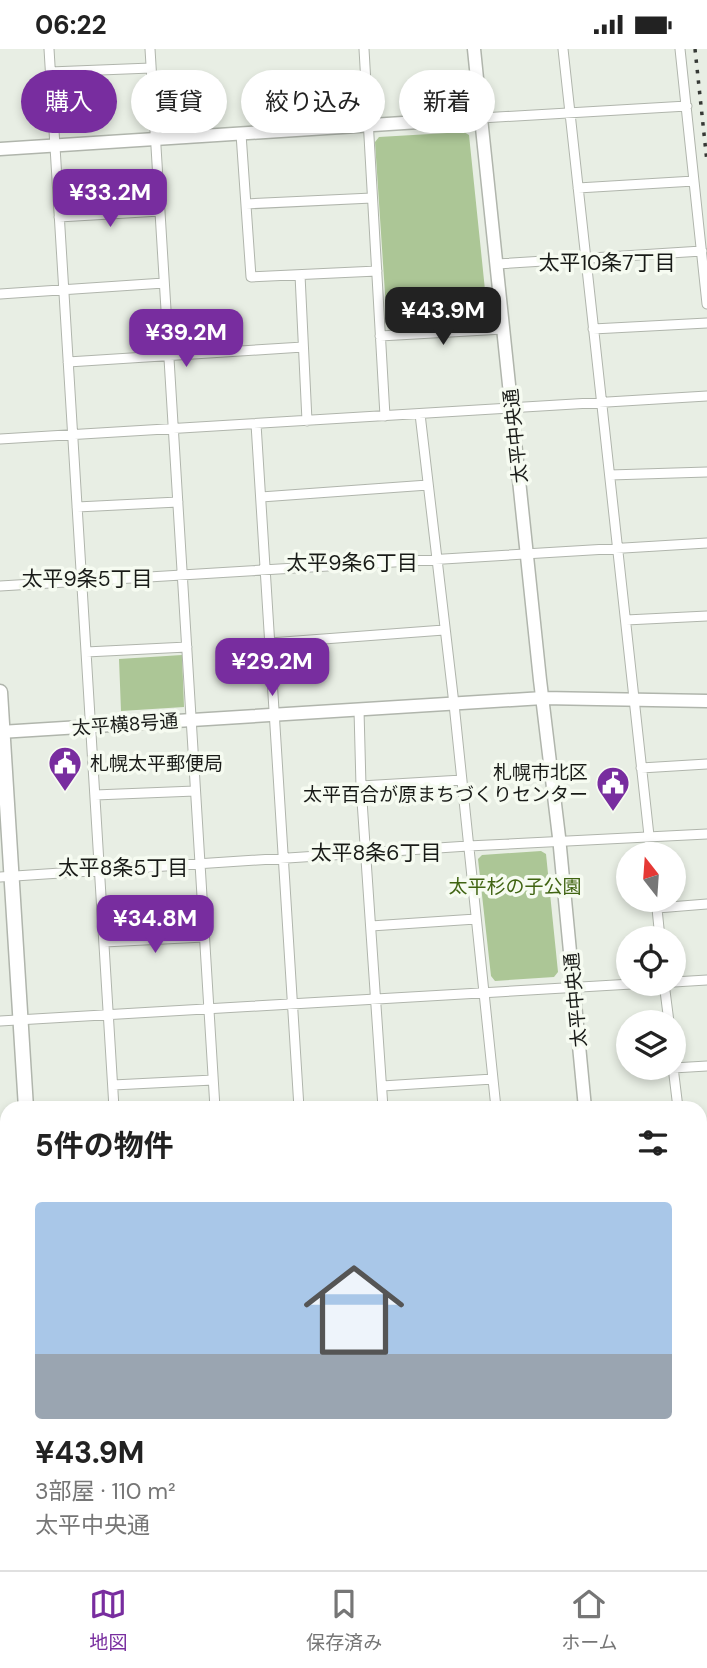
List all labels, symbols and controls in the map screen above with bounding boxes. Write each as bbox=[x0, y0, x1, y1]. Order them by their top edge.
text: 06:22 bbox=[35, 8, 106, 42]
chip: 購入 bbox=[21, 70, 117, 133]
chip: 賃貸 bbox=[131, 70, 227, 133]
chip: 絞り込み bbox=[241, 70, 385, 133]
chip: 新着 bbox=[399, 70, 495, 133]
pin: ¥33.2M bbox=[53, 169, 167, 229]
text: ¥33.2M bbox=[69, 177, 151, 207]
district label: 太平10条7丁目 bbox=[538, 249, 676, 277]
pin: ¥43.9M bbox=[386, 287, 500, 347]
text: ¥43.9M bbox=[401, 295, 485, 325]
pin: ¥39.2M bbox=[129, 309, 243, 369]
text: ¥39.2M bbox=[145, 317, 227, 347]
street label: 太平中央通 bbox=[498, 387, 533, 485]
district label: 太平9条6丁目 bbox=[286, 549, 418, 577]
district label: 太平9条5丁目 bbox=[22, 565, 153, 593]
pin: ¥29.2M bbox=[215, 639, 329, 698]
text: ¥29.2M bbox=[231, 646, 313, 676]
street label: 太平横8号通 bbox=[71, 708, 179, 741]
public building icon: 札幌太平郵便局 bbox=[46, 744, 84, 793]
place label: 札幌太平郵便局 bbox=[90, 751, 223, 776]
place label: 札幌市北区 太平百合が原まちづくりセンター bbox=[303, 760, 588, 807]
public building icon: 札幌市北区 太平百合が原まちづくりセンター bbox=[594, 764, 632, 813]
district label: 太平8条6丁目 bbox=[311, 839, 441, 867]
north arrow bbox=[616, 842, 686, 912]
map controls bbox=[616, 842, 686, 1080]
district label: 太平8条5丁目 bbox=[58, 854, 188, 882]
park label: 太平杉の子公園 bbox=[448, 874, 582, 899]
pin: ¥34.8M bbox=[98, 895, 212, 955]
text: ¥34.8M bbox=[113, 903, 197, 933]
button: locate bbox=[616, 926, 686, 996]
street label: 太平中央通 bbox=[559, 952, 592, 1048]
button: layers bbox=[616, 1010, 686, 1080]
icon: filters bbox=[634, 1124, 672, 1162]
text: 5件の物件 bbox=[35, 1126, 174, 1165]
icon: home bbox=[291, 1247, 417, 1373]
text: ¥43.9M bbox=[35, 1433, 144, 1472]
text: 3部屋 · 110 m² bbox=[35, 1476, 176, 1506]
text: 太平中央通 bbox=[35, 1510, 150, 1540]
tab: 地図 bbox=[89, 1585, 127, 1655]
tab: 保存済み bbox=[306, 1585, 382, 1655]
tab: ホーム bbox=[561, 1585, 618, 1655]

